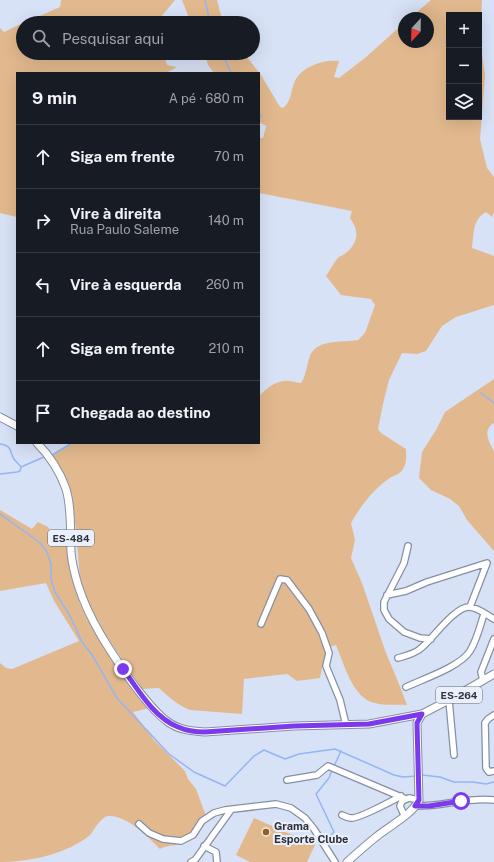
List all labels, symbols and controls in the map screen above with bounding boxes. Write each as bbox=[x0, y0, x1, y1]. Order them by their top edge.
north arrow bbox=[398, 12, 434, 48]
map controls bbox=[446, 12, 482, 120]
button: + bbox=[446, 12, 482, 48]
search box bbox=[16, 16, 260, 60]
icon: search bbox=[30, 27, 52, 49]
text: Pesquisar aqui bbox=[62, 30, 164, 47]
button: − bbox=[446, 48, 482, 84]
button: layers bbox=[446, 84, 482, 120]
text: 9 min bbox=[32, 88, 77, 108]
text: A pé · 680 m bbox=[169, 91, 244, 106]
icon: ahead bbox=[32, 146, 54, 168]
text: Siga em frente bbox=[70, 148, 175, 165]
text: 70 m bbox=[214, 149, 244, 164]
text: Vire à direita bbox=[70, 205, 161, 222]
icon: right bbox=[32, 210, 54, 232]
text: 140 m bbox=[208, 213, 244, 228]
text: Rua Paulo Saleme bbox=[70, 222, 179, 237]
icon: left bbox=[32, 274, 54, 296]
text: Vire à esquerda bbox=[70, 276, 182, 293]
text: 260 m bbox=[206, 277, 244, 292]
icon: ahead bbox=[32, 338, 54, 360]
text: Siga em frente bbox=[70, 340, 175, 357]
text: 210 m bbox=[209, 341, 244, 356]
icon: arrive bbox=[32, 402, 54, 424]
text: Chegada ao destino bbox=[70, 404, 211, 421]
road number: ES-484 bbox=[48, 530, 94, 546]
route end bbox=[114, 660, 132, 678]
road number: ES-264 bbox=[436, 687, 482, 703]
route start bbox=[452, 792, 470, 810]
place label: Grama Esporte Clube bbox=[274, 820, 348, 845]
marker: Grama Esporte Clube bbox=[261, 827, 271, 837]

